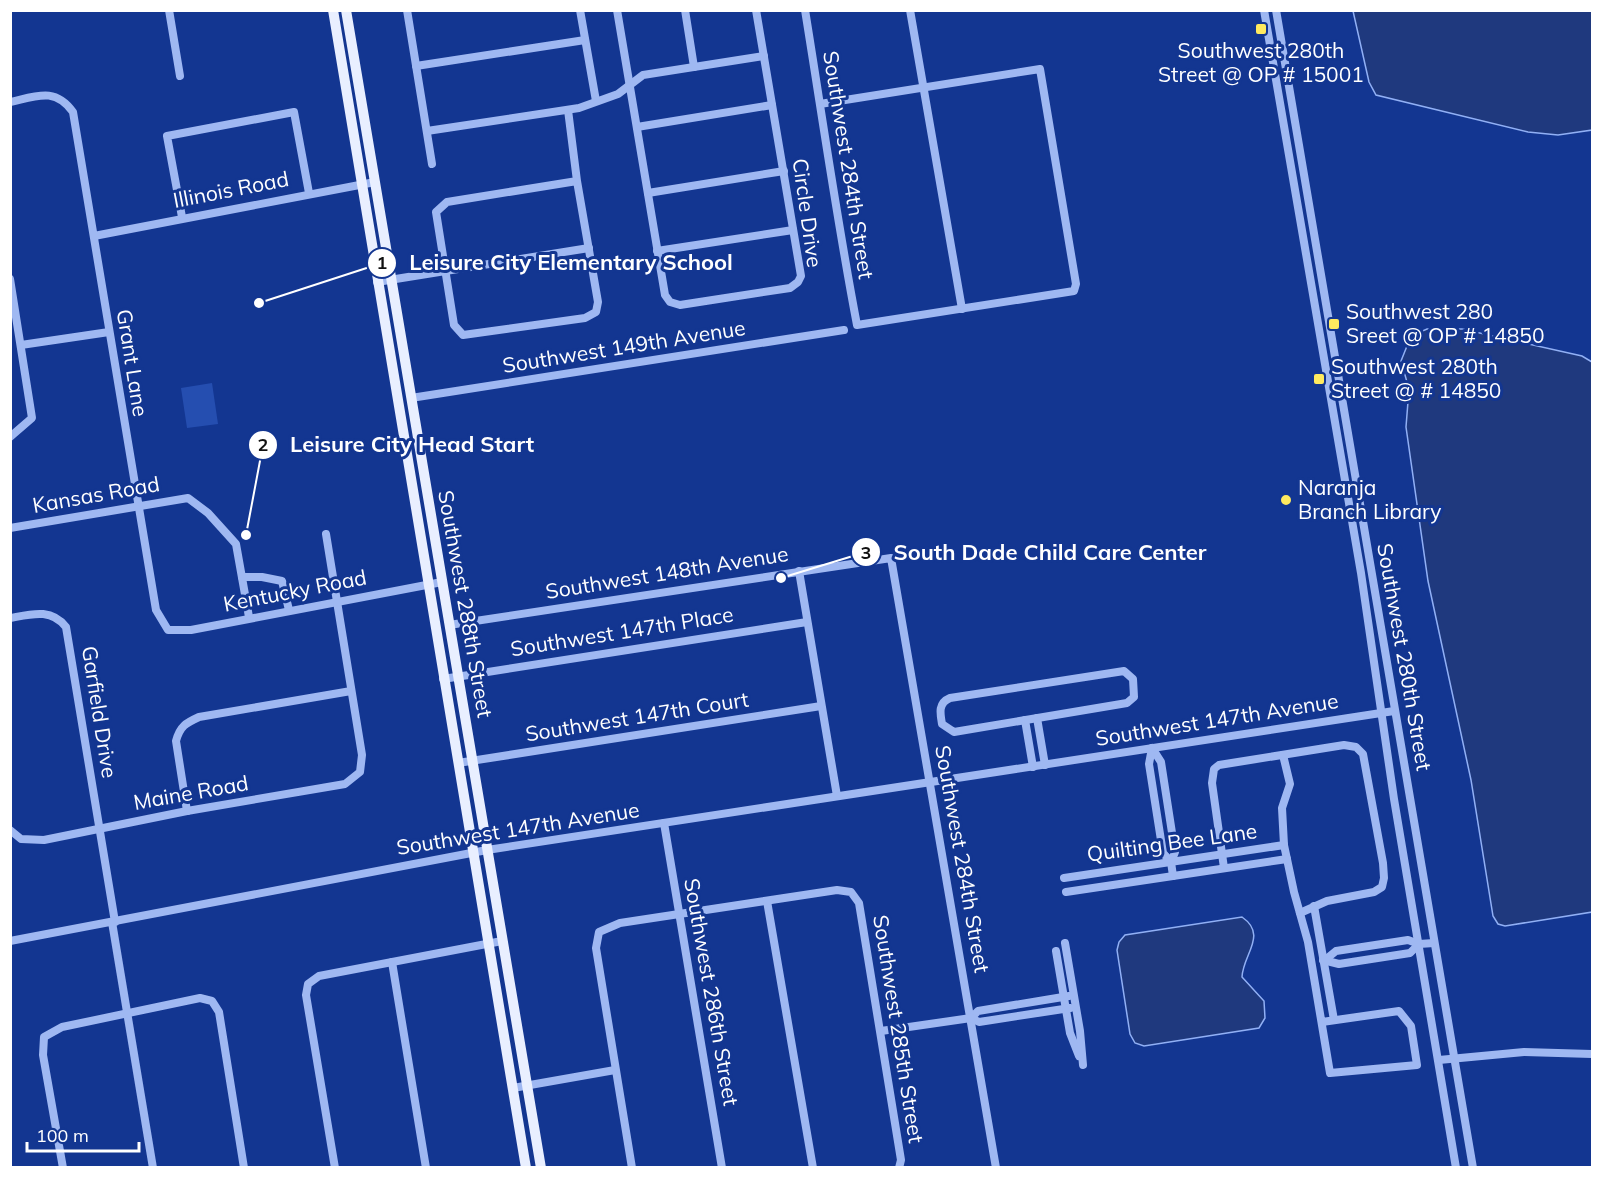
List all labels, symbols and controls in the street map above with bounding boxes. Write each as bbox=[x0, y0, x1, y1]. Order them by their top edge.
marker: Southwest 280th Street @ OP # 15001 bbox=[1254, 22, 1268, 36]
place label: Southwest 280th Street @ OP # 15001 bbox=[1158, 37, 1364, 87]
street label: Southwest 284th Street bbox=[818, 49, 880, 281]
street label: Circle Drive bbox=[787, 157, 829, 269]
street label: Illinois Road bbox=[171, 165, 291, 213]
callout: Leisure City Elementary School bbox=[367, 243, 745, 283]
text: Leisure City Elementary School bbox=[409, 248, 733, 276]
text: 1 bbox=[377, 251, 387, 274]
place label: Southwest 280 Sreet @ OP # 14850 bbox=[1346, 298, 1545, 348]
street label: Grant Lane bbox=[112, 307, 154, 418]
street label: Southwest 149th Avenue bbox=[501, 314, 747, 378]
marker: Southwest 280 Sreet @ OP # 14850 bbox=[1327, 317, 1341, 331]
place label: Southwest 280th Street @ # 14850 bbox=[1331, 353, 1501, 403]
marker: Southwest 280th Street @ # 14850 bbox=[1312, 372, 1326, 386]
callout: Leisure City Head Start bbox=[248, 425, 546, 465]
text: Leisure City Head Start bbox=[290, 430, 534, 458]
text: 2 bbox=[258, 433, 268, 456]
street label: Kansas Road bbox=[30, 470, 161, 518]
place label: Naranja Branch Library bbox=[1298, 474, 1441, 524]
street label: Southwest 288th Street bbox=[433, 488, 499, 720]
marker: Naranja Branch Library bbox=[1279, 493, 1293, 507]
callout: South Dade Child Care Center bbox=[851, 532, 1218, 572]
text: South Dade Child Care Center bbox=[894, 538, 1207, 566]
street label: Southwest 148th Avenue bbox=[544, 540, 790, 604]
text: 3 bbox=[861, 541, 871, 564]
street label: Southwest 280th Street bbox=[1372, 541, 1438, 773]
street label: Kentucky Road bbox=[221, 563, 369, 617]
street label: Southwest 147th Place bbox=[509, 601, 735, 661]
street label: Garfield Drive bbox=[77, 644, 123, 780]
street label: Southwest 147th Court bbox=[523, 686, 750, 746]
street label: Southwest 147th Avenue bbox=[1094, 687, 1340, 751]
street label: Southwest 284th Street bbox=[930, 743, 996, 975]
street label: Maine Road bbox=[131, 769, 250, 815]
street label: Southwest 147th Avenue bbox=[395, 796, 641, 860]
street label: Quilting Bee Lane bbox=[1085, 817, 1259, 867]
street label: Southwest 286th Street bbox=[679, 876, 745, 1108]
street label: Southwest 285th Street bbox=[868, 913, 930, 1145]
scale bar bbox=[27, 1115, 140, 1153]
text: 100 m bbox=[36, 1124, 89, 1147]

